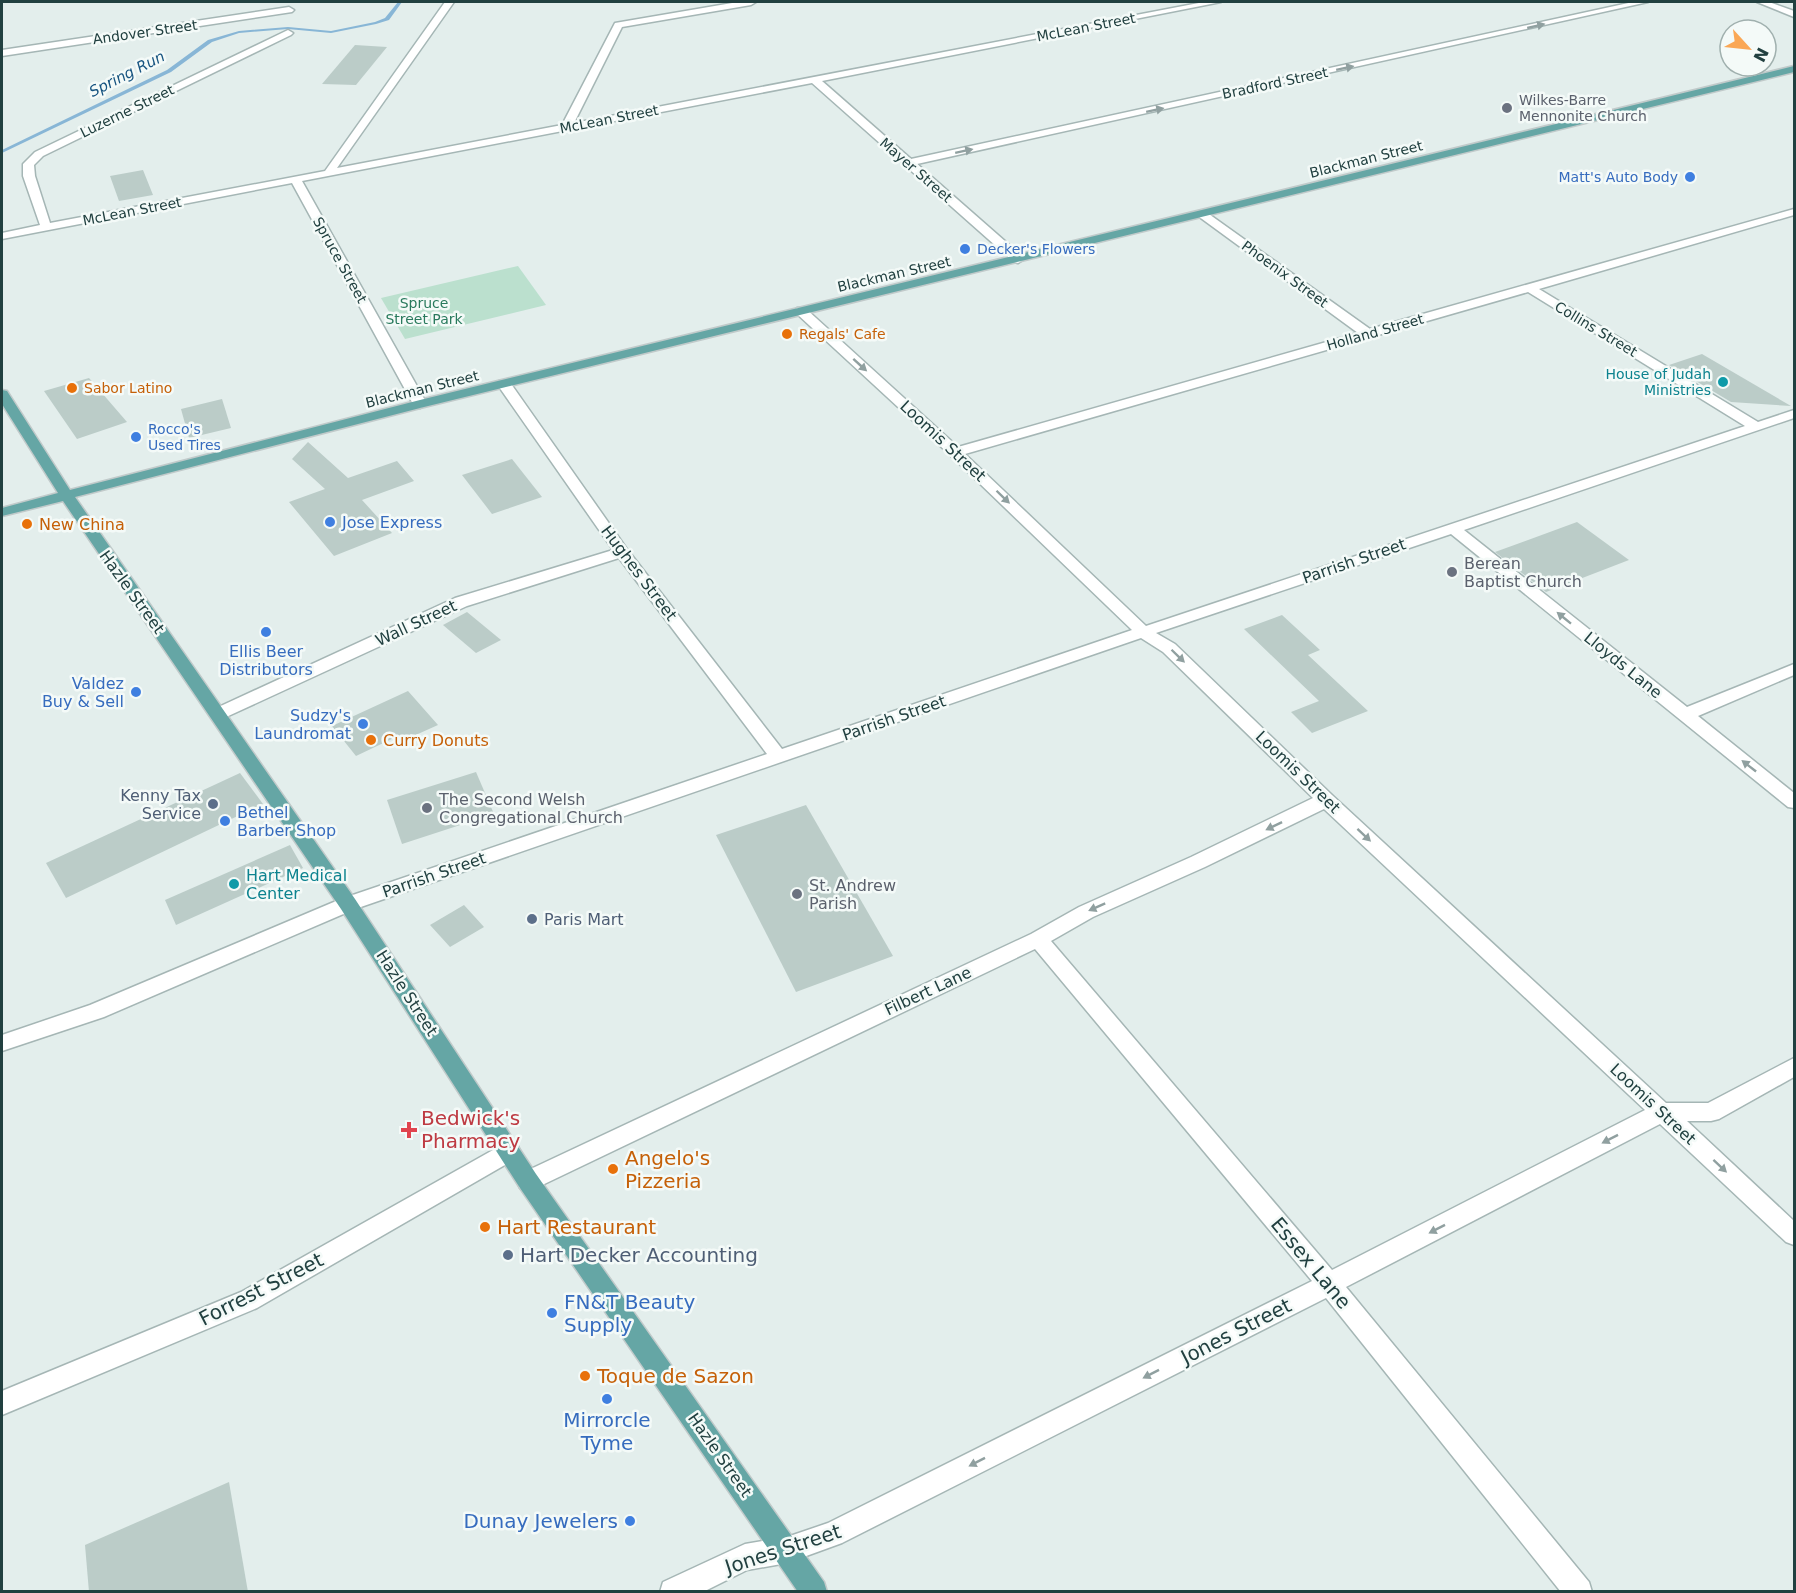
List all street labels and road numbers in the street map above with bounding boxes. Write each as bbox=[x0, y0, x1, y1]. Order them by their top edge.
street label: McLean Street bbox=[1035, 9, 1137, 44]
street label: Andover Street bbox=[92, 17, 199, 47]
street label: Bradford Street bbox=[1221, 64, 1330, 102]
street label: Luzerne Street bbox=[77, 81, 177, 141]
street label: McLean Street bbox=[558, 101, 660, 136]
street label: Mayer Street bbox=[877, 134, 956, 206]
street label: Blackman Street bbox=[1308, 137, 1425, 181]
street label: McLean Street bbox=[81, 193, 183, 228]
street label: Spruce Street bbox=[310, 214, 370, 306]
street label: Phoenix Street bbox=[1239, 237, 1332, 311]
street label: Blackman Street bbox=[836, 253, 953, 295]
street label: Collins Street bbox=[1552, 298, 1640, 360]
street label: Holland Street bbox=[1325, 310, 1426, 353]
street label: Blackman Street bbox=[364, 367, 481, 411]
street label: Loomis Street bbox=[896, 396, 990, 486]
street label: Hughes Street bbox=[597, 522, 681, 624]
street label: Parrish Street bbox=[1300, 534, 1408, 588]
street label: Hazle Street bbox=[95, 547, 169, 637]
street label: Wall Street bbox=[372, 596, 460, 650]
street label: Lloyds Lane bbox=[1580, 628, 1666, 702]
street label: Parrish Street bbox=[840, 691, 948, 745]
street label: Loomis Street bbox=[1252, 727, 1344, 817]
street label: Parrish Street bbox=[380, 848, 488, 902]
street label: Hazle Street bbox=[372, 947, 442, 1039]
street label: Filbert Lane bbox=[882, 963, 974, 1019]
street label: Loomis Street bbox=[1606, 1059, 1700, 1149]
street label: Essex Lane bbox=[1266, 1212, 1356, 1314]
street label: Forrest Street bbox=[195, 1247, 327, 1331]
street label: Jones Street bbox=[1175, 1293, 1295, 1370]
street label: Hazle Street bbox=[684, 1409, 756, 1501]
street label: Jones Street bbox=[720, 1519, 844, 1580]

